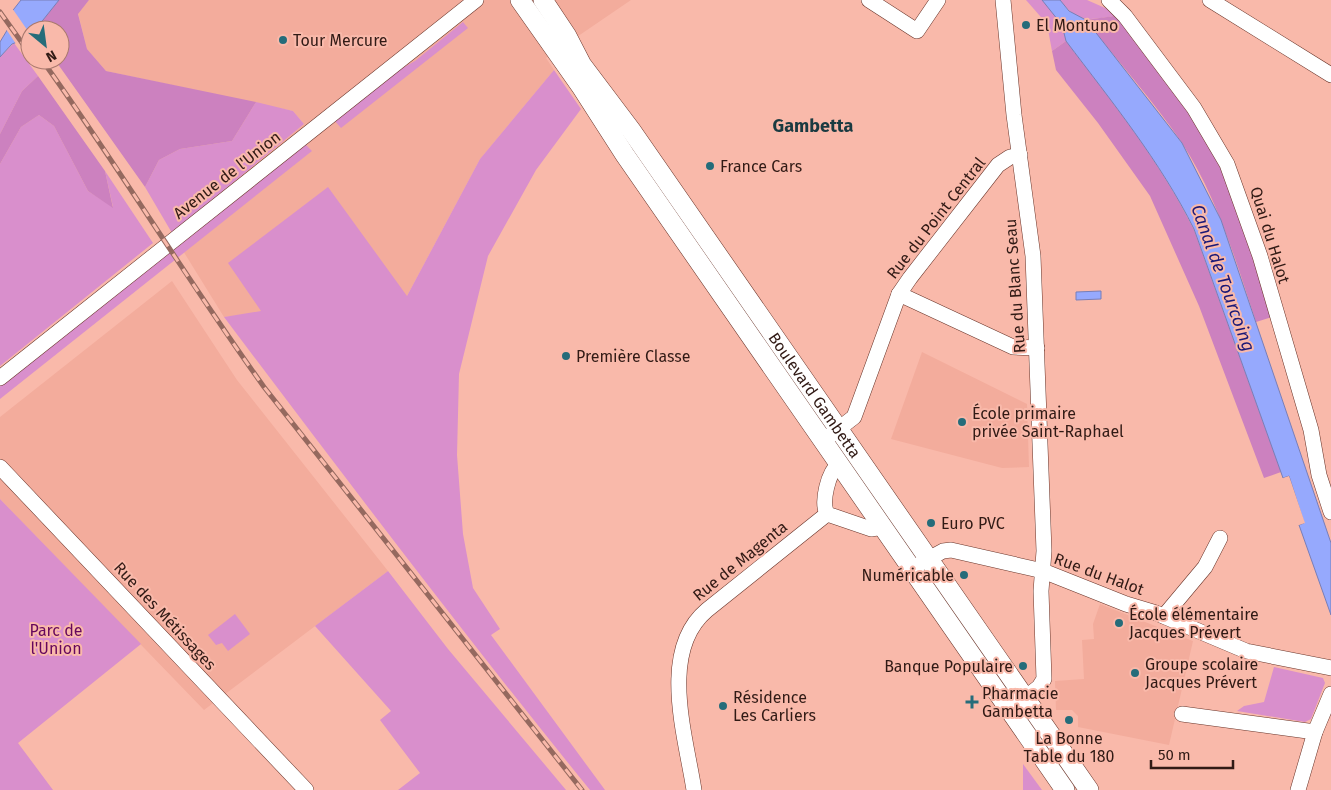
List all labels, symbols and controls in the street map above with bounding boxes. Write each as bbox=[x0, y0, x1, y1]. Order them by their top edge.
place label: El Montuno bbox=[1036, 16, 1118, 35]
marker: El Montuno bbox=[1020, 19, 1032, 31]
north arrow bbox=[20, 20, 70, 70]
place label: Tour Mercure bbox=[293, 31, 388, 50]
marker: Tour Mercure bbox=[277, 34, 289, 46]
text: N bbox=[43, 46, 59, 66]
district label: Gambetta bbox=[773, 115, 854, 137]
street label: Avenue de l'Union bbox=[170, 127, 284, 223]
street label: Rue du Point Central bbox=[883, 153, 989, 282]
place label: France Cars bbox=[720, 157, 802, 176]
marker: France Cars bbox=[704, 160, 716, 172]
street label: Quai du Halot bbox=[1246, 184, 1294, 286]
water label: Canal de Tourcoing bbox=[1186, 202, 1260, 354]
street label: Rue du Blanc Seau bbox=[1001, 218, 1029, 354]
street label: Boulevard Gambetta bbox=[765, 329, 865, 462]
place label: Première Classe bbox=[576, 347, 690, 366]
marker: Première Classe bbox=[560, 350, 572, 362]
place label: École primaire privée Saint-Raphael bbox=[972, 403, 1124, 441]
marker: École primaire privée Saint-Raphael bbox=[956, 416, 968, 428]
place label: Euro PVC bbox=[941, 514, 1005, 533]
street label: Rue de Magenta bbox=[689, 517, 791, 605]
marker: Euro PVC bbox=[925, 517, 937, 529]
street label: Rue du Halot bbox=[1051, 549, 1147, 599]
street label: Rue des Métissages bbox=[110, 558, 220, 674]
place label: Numéricable bbox=[862, 566, 954, 585]
marker: Numéricable bbox=[958, 569, 970, 581]
place label: École élémentaire Jacques Prévert bbox=[1129, 604, 1259, 642]
marker: École élémentaire Jacques Prévert bbox=[1113, 617, 1125, 629]
park label: Parc de l'Union bbox=[30, 621, 83, 658]
place label: Groupe scolaire Jacques Prévert bbox=[1145, 655, 1258, 692]
place label: Banque Populaire bbox=[884, 657, 1013, 676]
marker: Banque Populaire bbox=[1017, 660, 1029, 672]
marker: Groupe scolaire Jacques Prévert bbox=[1129, 667, 1141, 679]
place label: Pharmacie Gambetta bbox=[982, 684, 1059, 721]
place label: Résidence Les Carliers bbox=[733, 688, 816, 725]
marker: Pharmacie Gambetta bbox=[966, 696, 978, 708]
marker: Résidence Les Carliers bbox=[717, 700, 729, 712]
marker: La Bonne Table du 180 bbox=[1063, 714, 1075, 726]
place label: La Bonne Table du 180 bbox=[1023, 729, 1115, 766]
scale bar bbox=[1151, 738, 1234, 770]
text: 50 m bbox=[1158, 746, 1191, 764]

